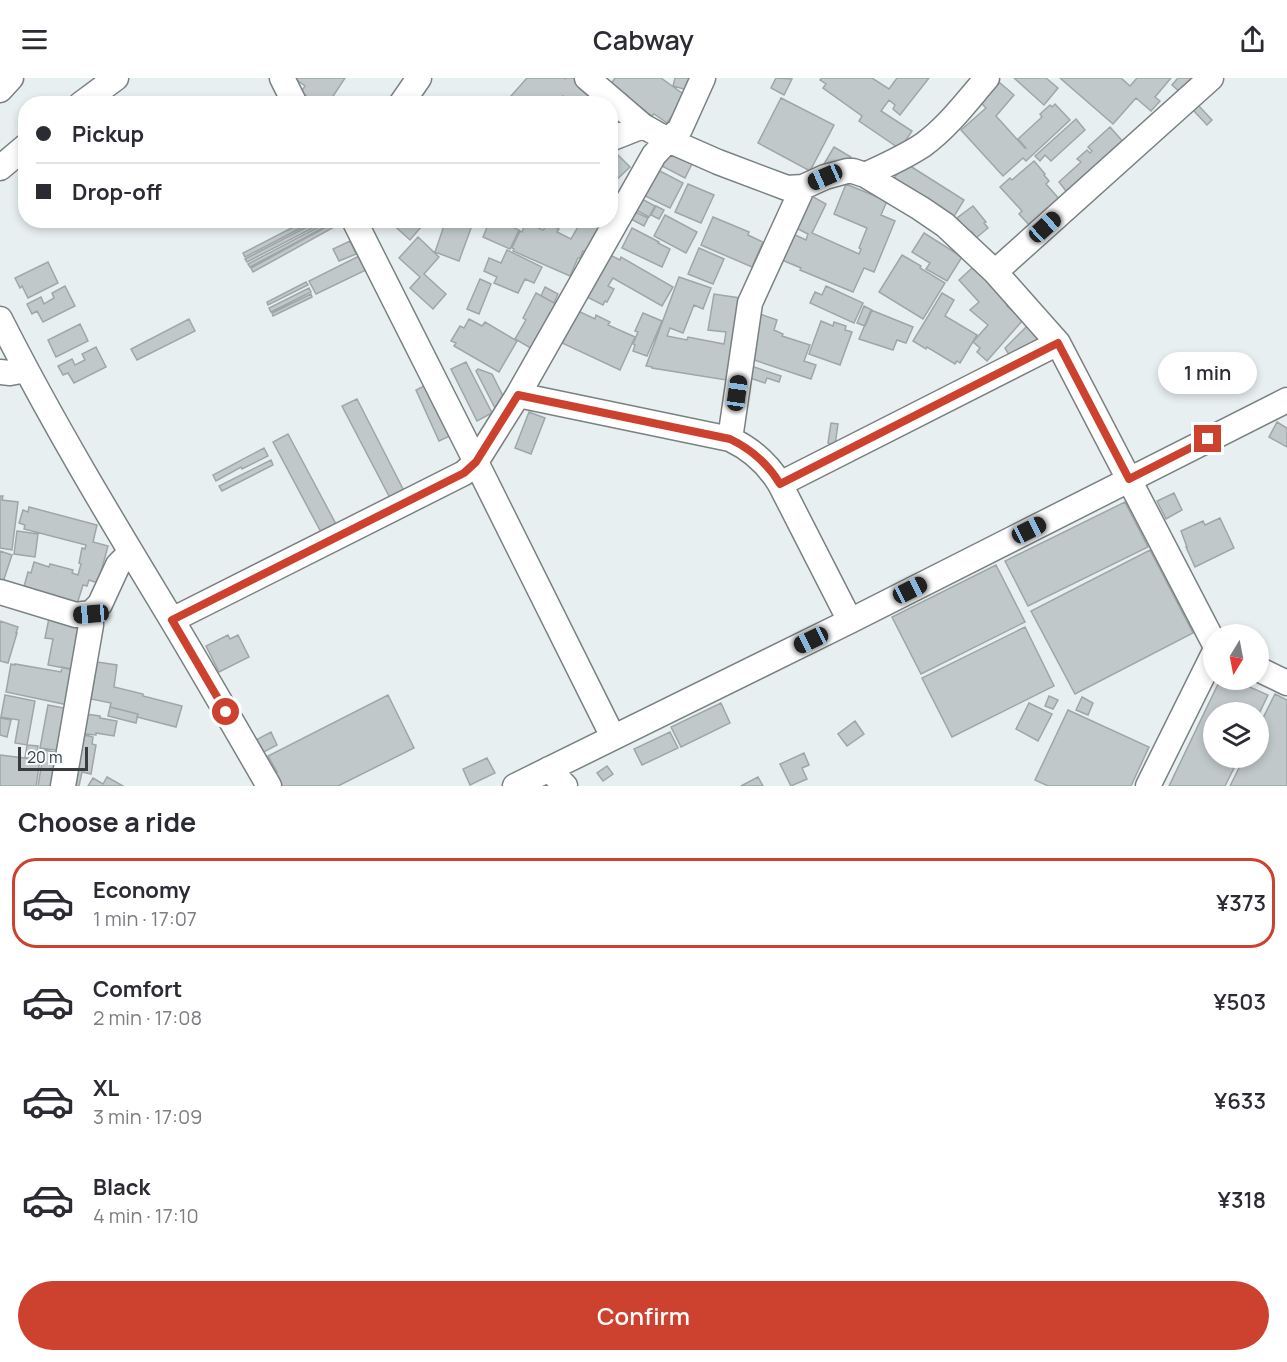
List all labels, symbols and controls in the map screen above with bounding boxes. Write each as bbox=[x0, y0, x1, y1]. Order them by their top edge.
text: Cabway bbox=[593, 21, 694, 58]
icon: menu bbox=[18, 23, 51, 56]
icon: share bbox=[1236, 23, 1269, 56]
text: Pickup bbox=[72, 119, 144, 149]
car bbox=[805, 161, 845, 193]
text: Drop-off bbox=[72, 177, 162, 207]
car bbox=[1026, 208, 1064, 246]
callout: 1 min bbox=[1158, 352, 1258, 394]
text: 1 min bbox=[1184, 359, 1231, 386]
car bbox=[726, 374, 748, 412]
route end bbox=[1194, 425, 1221, 452]
car bbox=[1009, 514, 1049, 546]
car bbox=[890, 574, 930, 606]
car bbox=[72, 603, 110, 625]
car bbox=[791, 624, 831, 656]
north arrow bbox=[1203, 624, 1269, 690]
map controls bbox=[1203, 624, 1269, 768]
route start bbox=[212, 698, 239, 725]
button: layers bbox=[1203, 702, 1269, 768]
scale bar bbox=[18, 744, 88, 772]
text: 20 m bbox=[27, 746, 63, 768]
text: Choose a ride bbox=[18, 803, 196, 840]
text: Economy bbox=[93, 875, 191, 905]
icon: car bbox=[21, 876, 75, 930]
text: ¥373 bbox=[1216, 888, 1266, 918]
text: 1 min · 17:07 bbox=[93, 905, 197, 932]
text: Comfort bbox=[93, 974, 182, 1004]
icon: car bbox=[21, 975, 75, 1029]
text: ¥503 bbox=[1213, 987, 1266, 1017]
text: 2 min · 17:08 bbox=[93, 1004, 202, 1031]
text: XL bbox=[93, 1073, 119, 1103]
icon: car bbox=[21, 1074, 75, 1128]
text: ¥633 bbox=[1214, 1086, 1266, 1116]
text: 3 min · 17:09 bbox=[93, 1103, 203, 1130]
text: Black bbox=[93, 1172, 150, 1202]
icon: car bbox=[21, 1173, 75, 1227]
text: ¥318 bbox=[1218, 1185, 1266, 1215]
text: 4 min · 17:10 bbox=[93, 1202, 199, 1229]
button: Confirm bbox=[18, 1281, 1269, 1350]

